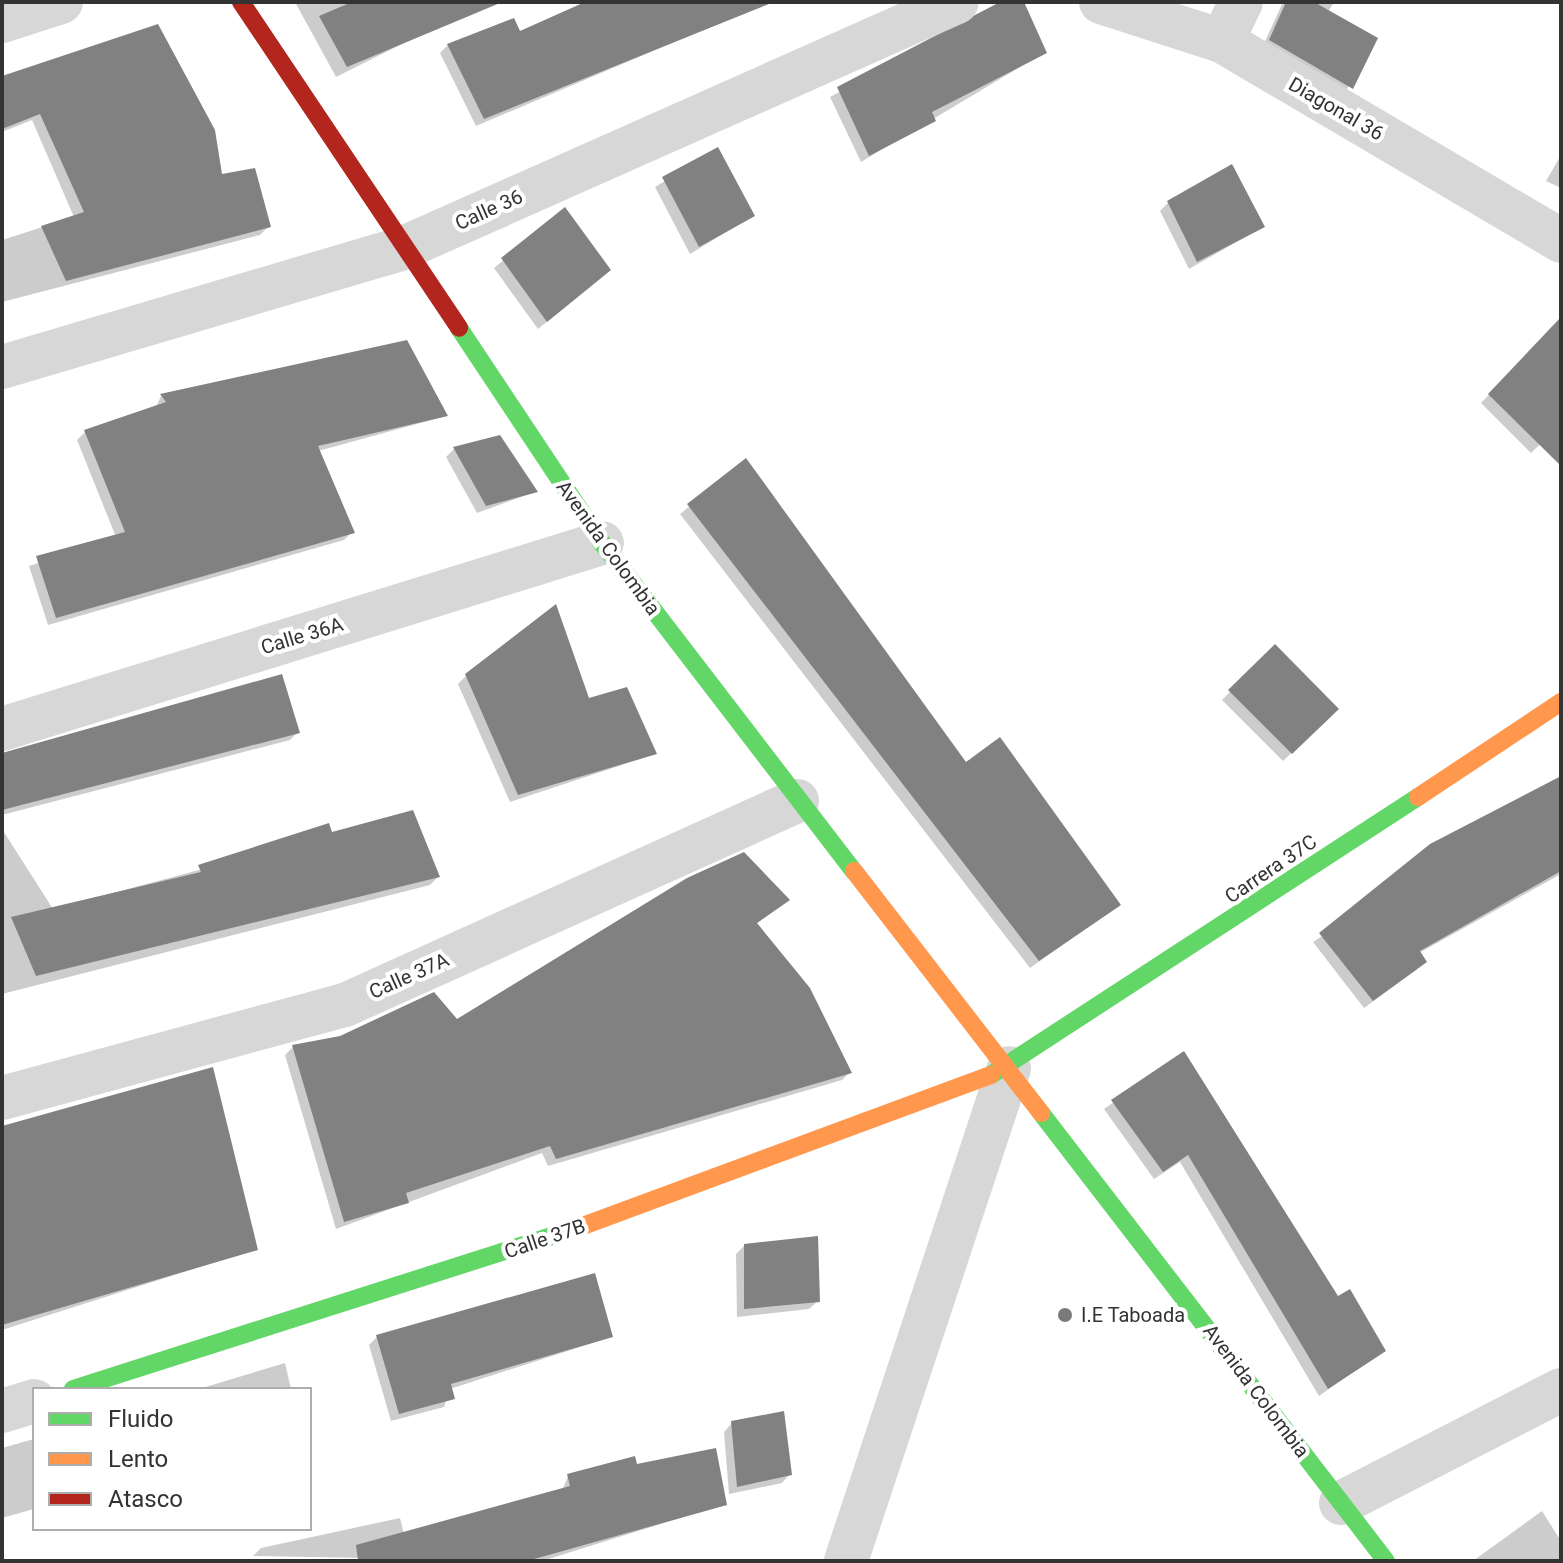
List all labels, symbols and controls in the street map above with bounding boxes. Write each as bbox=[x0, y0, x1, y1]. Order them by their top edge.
street label: Diagonal 36 bbox=[1284, 72, 1388, 146]
street label: Calle 36 bbox=[451, 184, 527, 236]
street label: Avenida Colombia bbox=[551, 476, 665, 620]
street label: Calle 36A bbox=[258, 612, 346, 660]
street label: Carrera 37C bbox=[1221, 830, 1321, 908]
street label: Calle 37A bbox=[365, 948, 453, 1004]
street label: Calle 37B bbox=[501, 1214, 589, 1264]
place label: I.E Taboada bbox=[1081, 1303, 1185, 1327]
marker: I.E Taboada bbox=[1056, 1306, 1074, 1324]
street label: Avenida Colombia bbox=[1198, 1320, 1314, 1462]
legend bbox=[32, 1387, 312, 1531]
text: Fluido bbox=[108, 1405, 173, 1433]
text: Lento bbox=[108, 1445, 168, 1473]
text: Atasco bbox=[108, 1485, 183, 1513]

